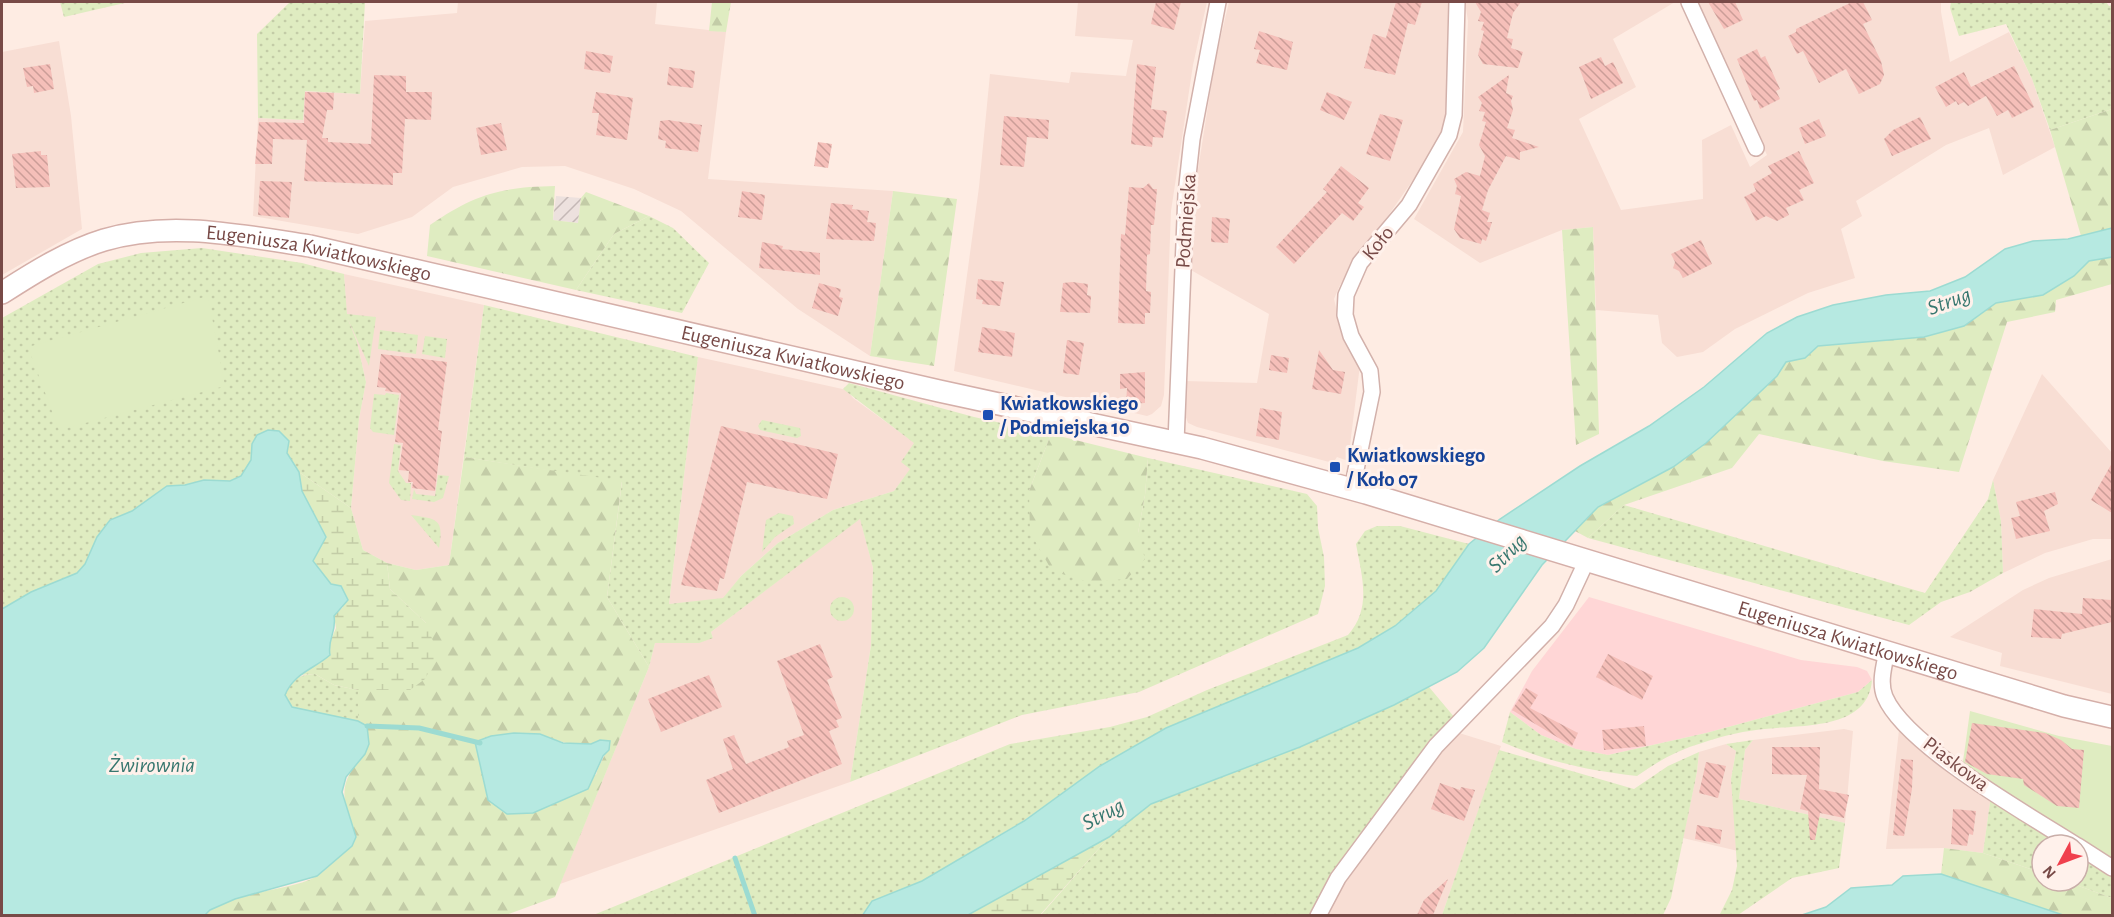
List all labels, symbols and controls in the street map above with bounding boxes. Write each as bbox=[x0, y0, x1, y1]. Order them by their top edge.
street label: Podmiejska bbox=[1172, 173, 1200, 269]
street label: Eugeniusza Kwiatkowskiego bbox=[205, 221, 434, 284]
street label: Koło bbox=[1358, 222, 1398, 264]
water label: Strug bbox=[1924, 283, 1974, 319]
street label: Eugeniusza Kwiatkowskiego bbox=[679, 321, 907, 393]
place label: Kwiatkowskiego / Podmiejska 10 bbox=[999, 393, 1138, 438]
marker: Kwiatkowskiego / Podmiejska 10 bbox=[981, 408, 995, 422]
place label: Kwiatkowskiego / Koło 07 bbox=[1346, 445, 1485, 490]
marker: Kwiatkowskiego / Koło 07 bbox=[1328, 460, 1342, 474]
water label: Strug bbox=[1484, 530, 1530, 576]
street label: Eugeniusza Kwiatkowskiego bbox=[1736, 597, 1961, 684]
street label: Piaskowa bbox=[1919, 733, 1993, 796]
water label: Żwirownia bbox=[109, 754, 195, 776]
water label: Strug bbox=[1078, 794, 1128, 834]
north arrow bbox=[2030, 833, 2090, 893]
text: N bbox=[2040, 863, 2059, 882]

